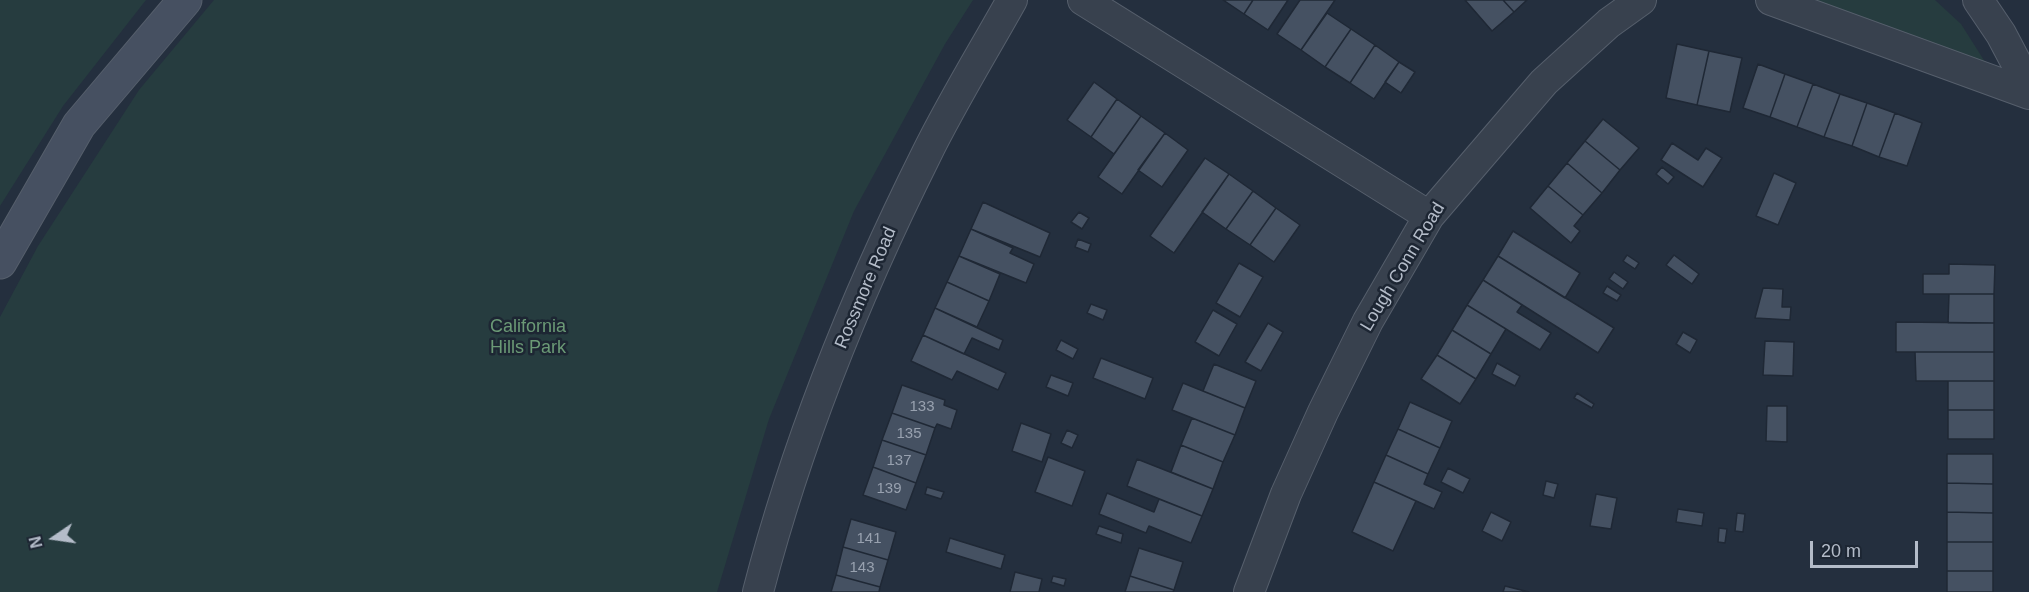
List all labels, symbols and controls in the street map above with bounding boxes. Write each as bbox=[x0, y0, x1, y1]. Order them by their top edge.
street label: Lough Conn Road bbox=[1356, 199, 1450, 335]
street label: Rossmore Road bbox=[831, 224, 901, 352]
park label: California Hills Park bbox=[490, 316, 566, 358]
house number: 133 bbox=[909, 398, 935, 416]
house number: 135 bbox=[896, 425, 922, 443]
house number: 137 bbox=[886, 452, 912, 470]
house number: 139 bbox=[876, 480, 902, 498]
north arrow bbox=[24, 508, 84, 568]
scale bar bbox=[1813, 529, 1921, 567]
house number: 141 bbox=[856, 530, 882, 548]
text: N bbox=[26, 535, 46, 550]
text: 20 m bbox=[1821, 541, 1861, 561]
house number: 143 bbox=[849, 559, 875, 577]

